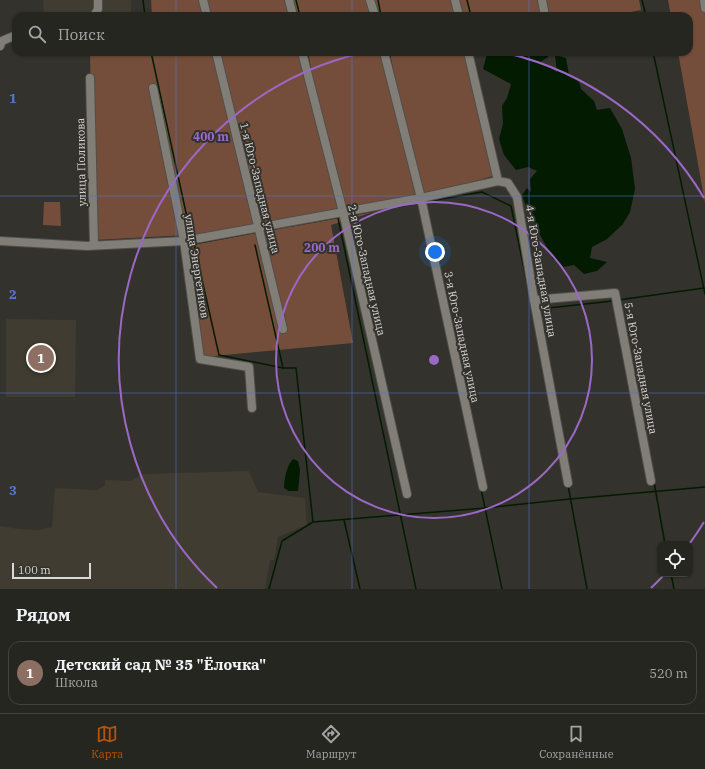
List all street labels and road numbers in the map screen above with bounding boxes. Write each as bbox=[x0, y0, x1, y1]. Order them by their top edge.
street label: улица Поликова bbox=[73, 118, 89, 206]
street label: 1-я Юго-Западная улица bbox=[237, 121, 283, 255]
street label: 2-я Юго-Западная улица bbox=[345, 203, 389, 337]
street label: 4-я Юго-Западная улица bbox=[522, 204, 560, 338]
street label: улица Энергетиков bbox=[182, 213, 212, 319]
street label: 3-я Юго-Западная улица bbox=[441, 270, 483, 404]
street label: 5-я Юго-Западная улица bbox=[621, 301, 661, 435]

